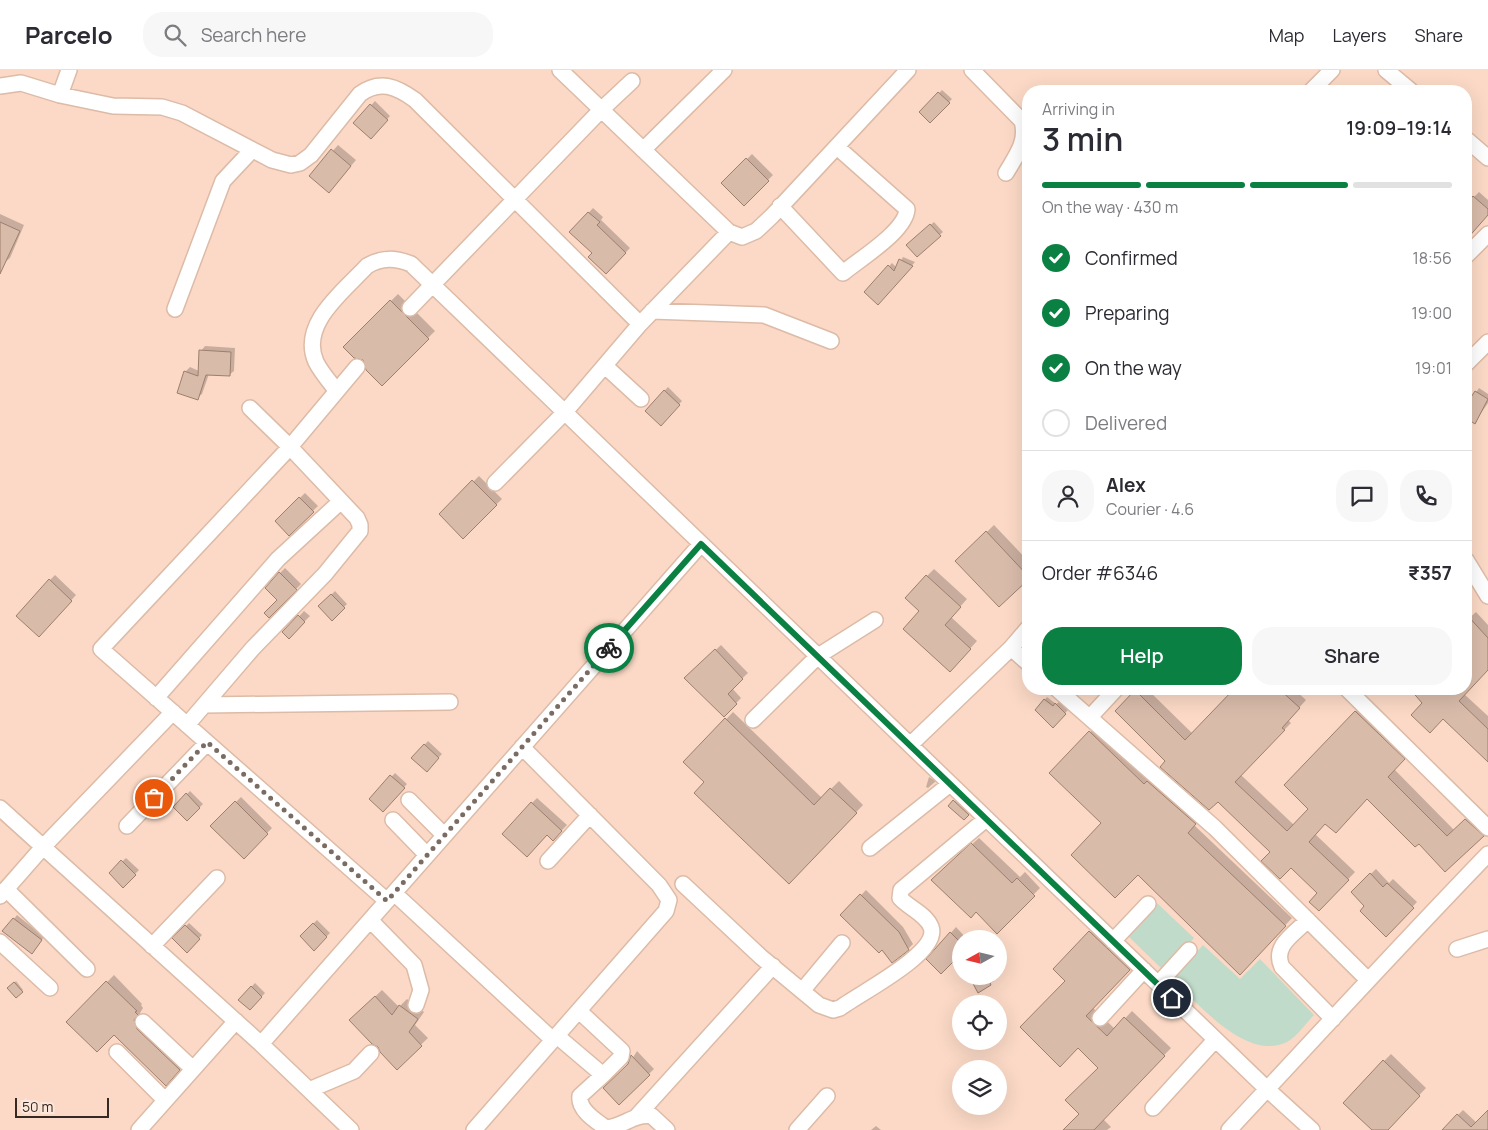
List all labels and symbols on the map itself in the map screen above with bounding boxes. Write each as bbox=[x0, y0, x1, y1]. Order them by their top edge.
courier bbox=[584, 623, 634, 673]
pin bbox=[133, 777, 175, 819]
north arrow bbox=[952, 930, 1008, 985]
pin bbox=[1151, 977, 1193, 1019]
scale bar bbox=[15, 1095, 109, 1118]

